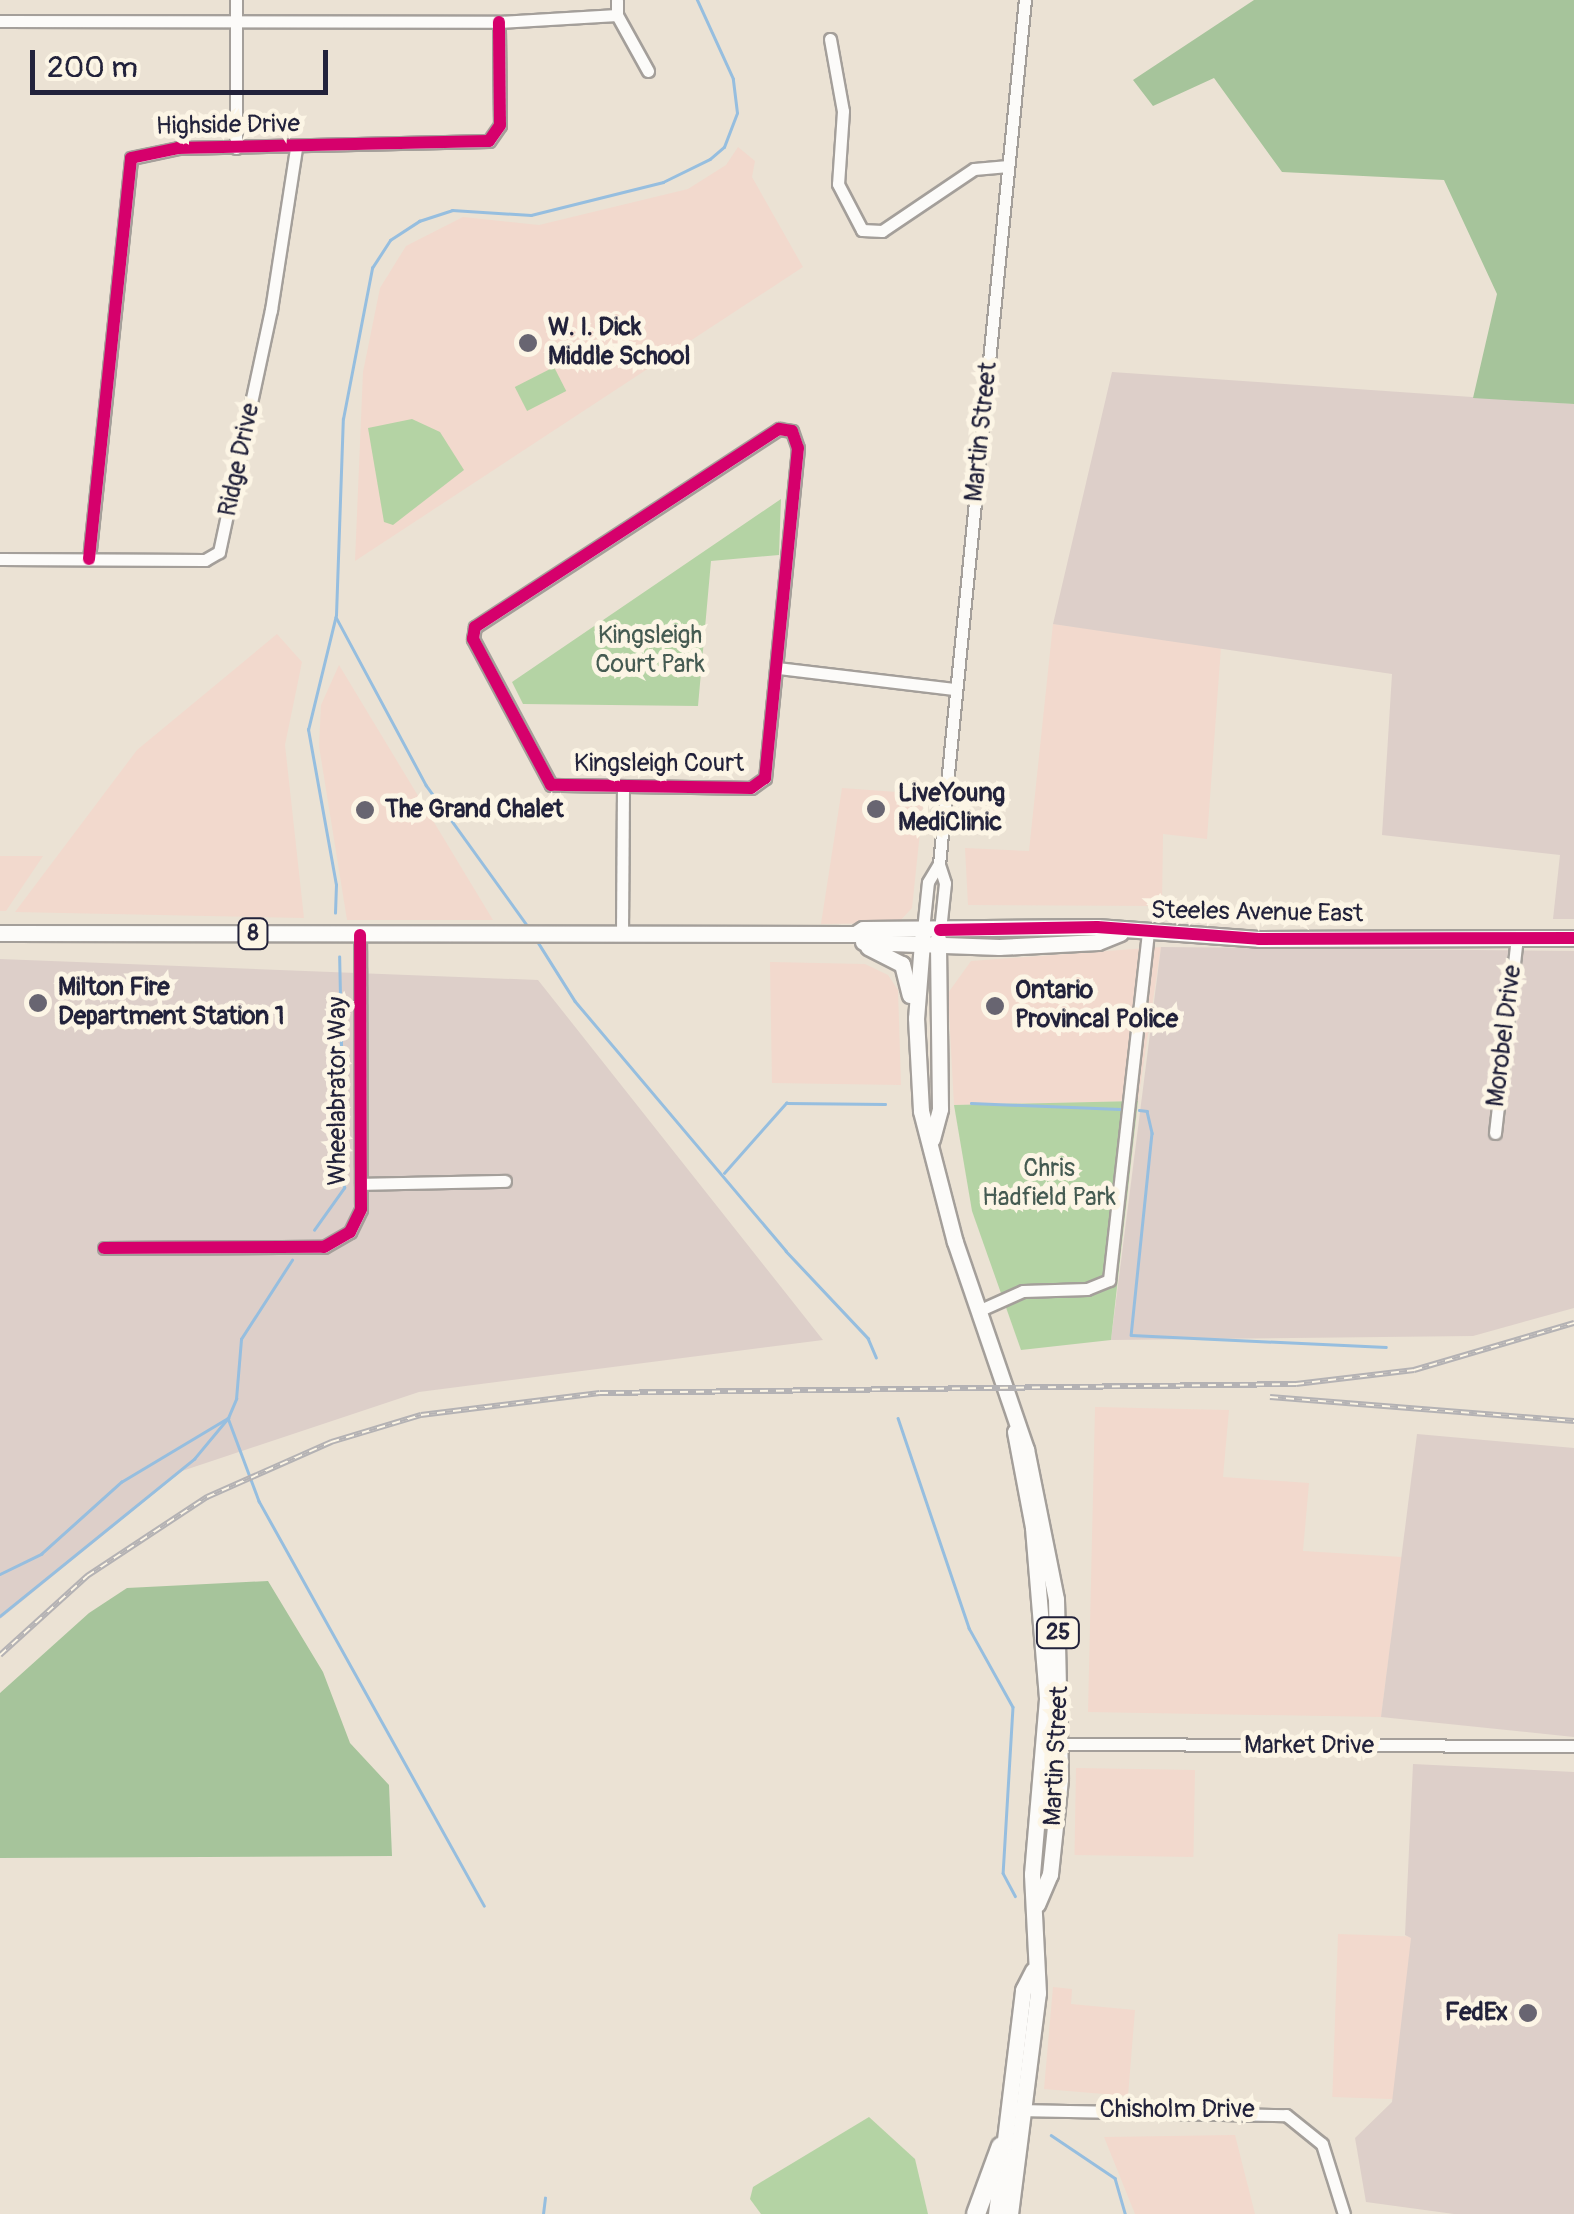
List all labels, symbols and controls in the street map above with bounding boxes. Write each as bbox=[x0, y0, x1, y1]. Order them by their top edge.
scale bar bbox=[35, 30, 332, 92]
text: 200 m bbox=[47, 49, 138, 86]
street label: Highside Drive bbox=[156, 110, 300, 142]
place label: W. I. Dick Middle School bbox=[548, 314, 690, 373]
marker: W. I. Dick Middle School bbox=[517, 332, 539, 354]
street label: Martin Street bbox=[960, 361, 1004, 503]
street label: Ridge Drive bbox=[213, 401, 267, 519]
park label: Kingsleigh Court Park bbox=[595, 622, 705, 681]
street label: Kingsleigh Court bbox=[574, 749, 744, 779]
place label: LiveYoung MediClinic bbox=[898, 780, 1005, 839]
place label: The Grand Chalet bbox=[385, 795, 564, 825]
marker: LiveYoung MediClinic bbox=[863, 796, 889, 822]
marker: The Grand Chalet bbox=[354, 799, 376, 821]
street label: Steeles Avenue East bbox=[1151, 896, 1363, 930]
road number: 8 bbox=[236, 917, 270, 951]
street label: Morobel Drive bbox=[1481, 963, 1529, 1109]
place label: Milton Fire Department Station 1 bbox=[58, 974, 284, 1033]
place label: Ontario Provincal Police bbox=[1015, 977, 1178, 1036]
marker: Milton Fire Department Station 1 bbox=[27, 992, 49, 1014]
marker: Ontario Provincal Police bbox=[984, 995, 1006, 1017]
street label: Wheelabrator Way bbox=[323, 997, 353, 1185]
park label: Chris Hadfield Park bbox=[982, 1155, 1116, 1214]
road number: 25 bbox=[1036, 1616, 1080, 1650]
street label: Martin Street bbox=[1038, 1685, 1076, 1827]
street label: Market Drive bbox=[1244, 1731, 1374, 1761]
place label: FedEx bbox=[1445, 1998, 1508, 2028]
marker: FedEx bbox=[1517, 2002, 1539, 2024]
street label: Chisholm Drive bbox=[1099, 2095, 1255, 2125]

